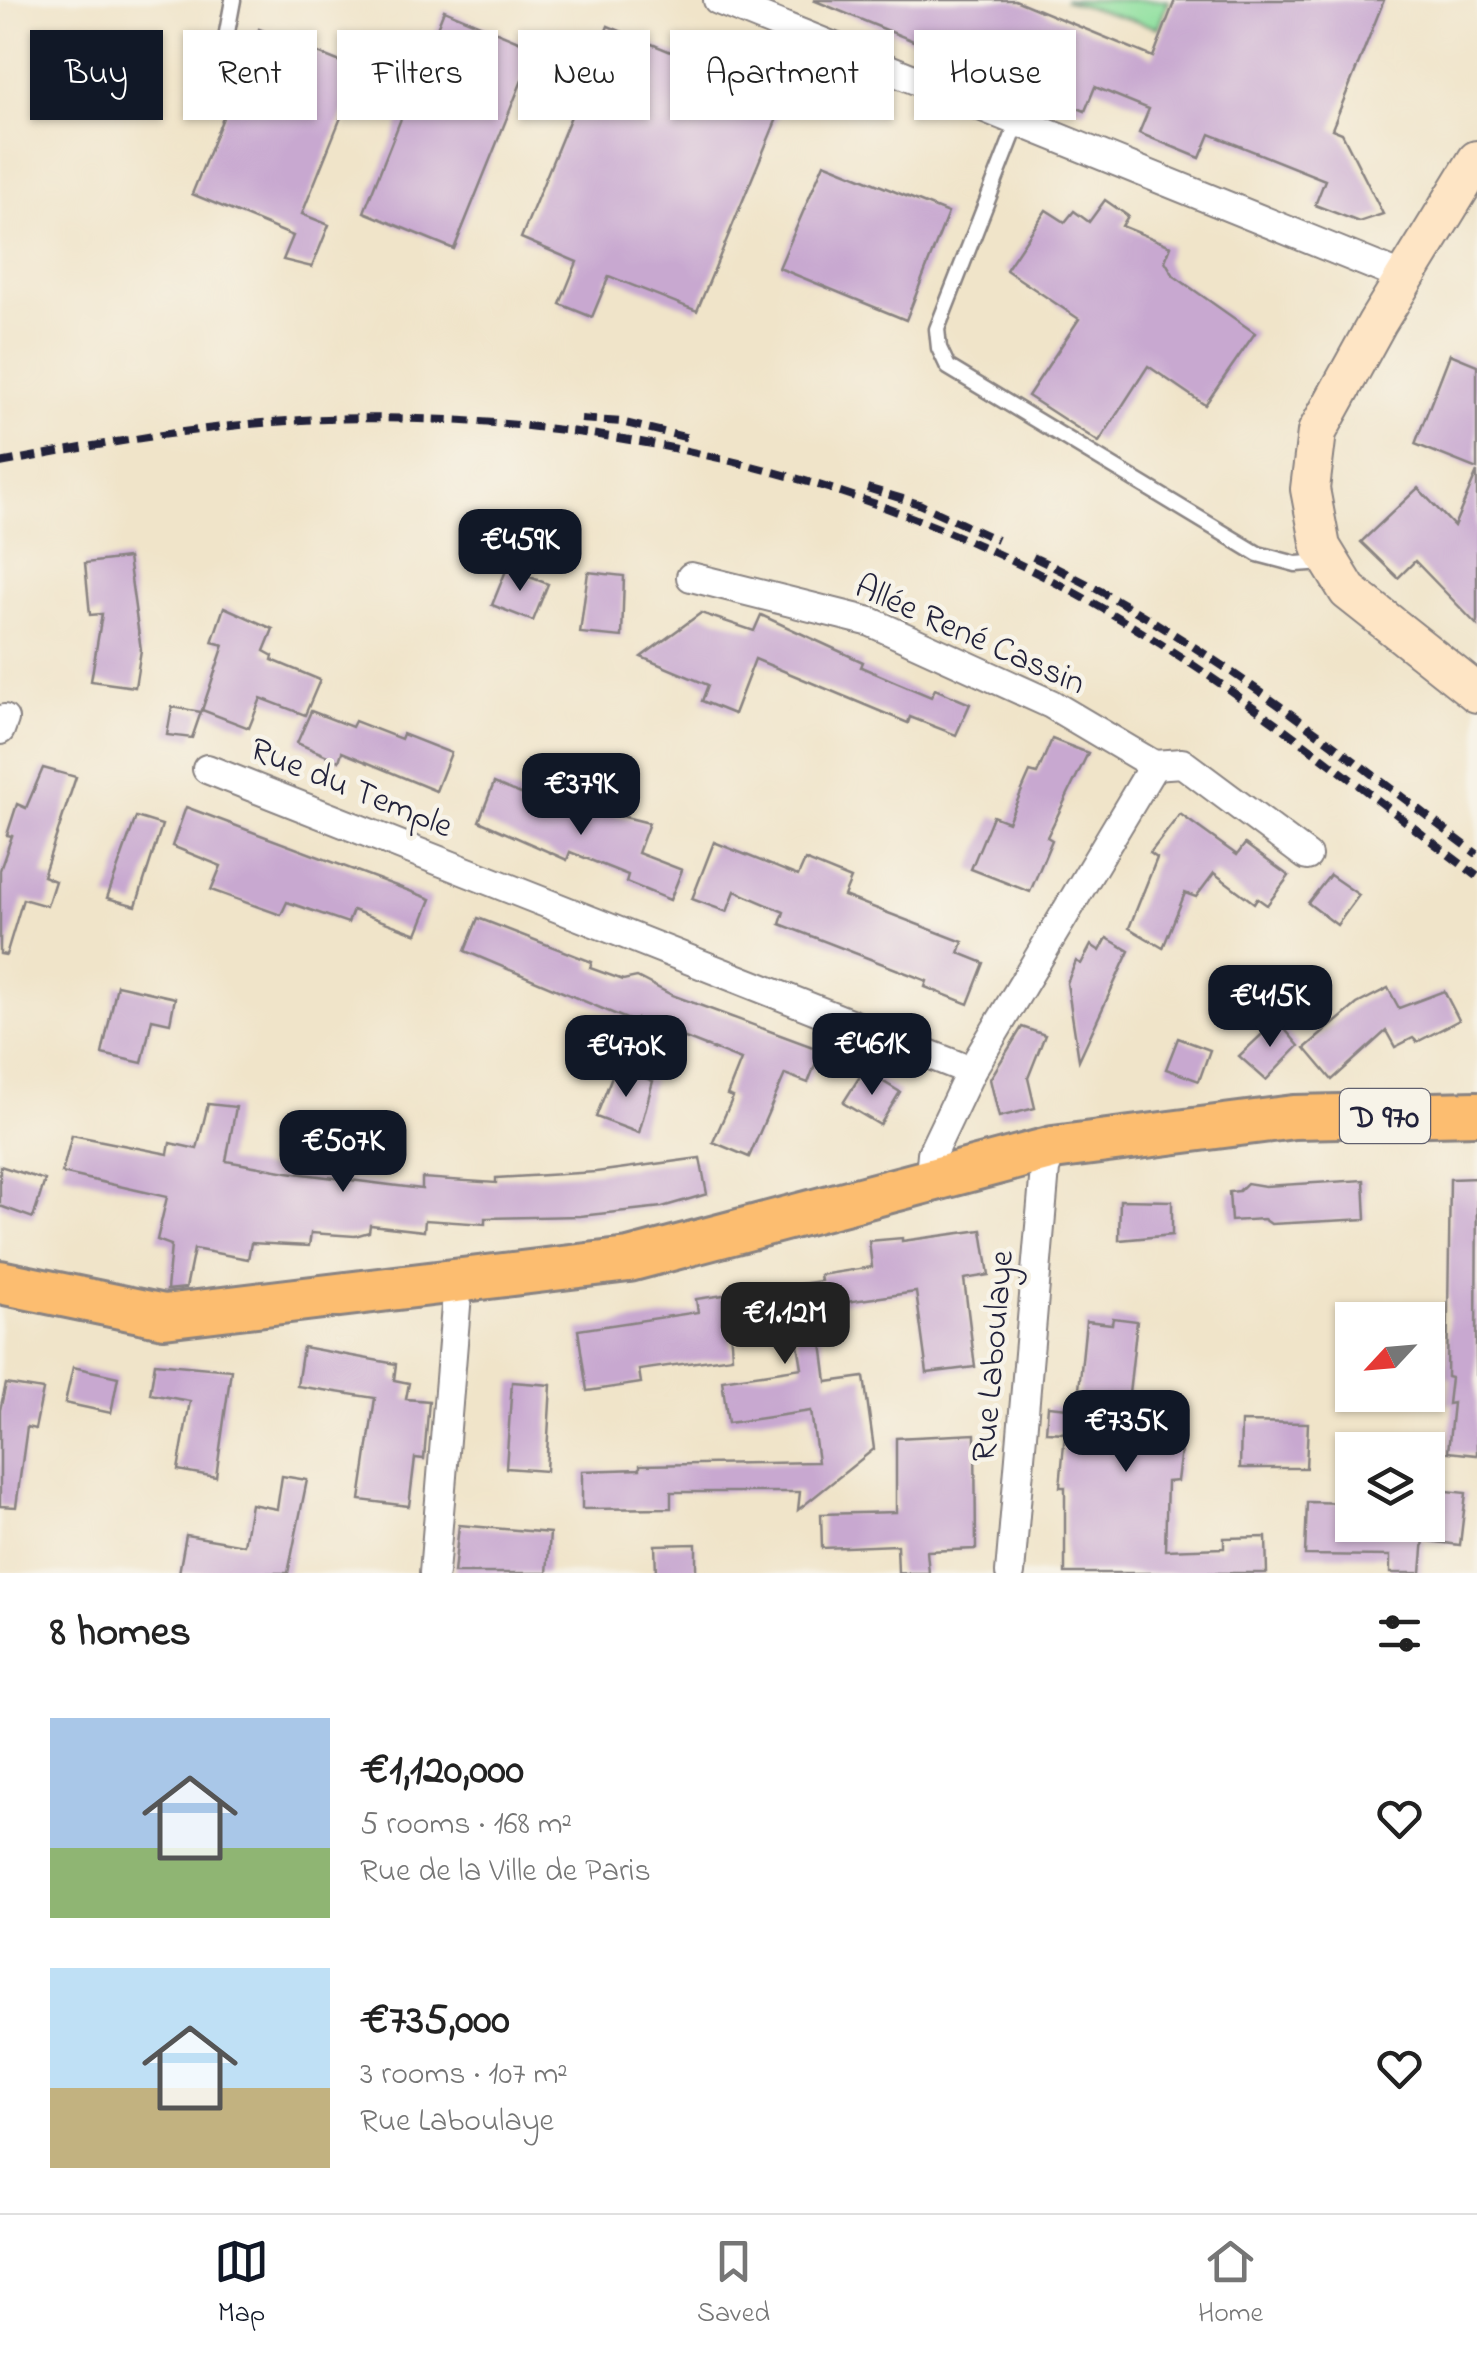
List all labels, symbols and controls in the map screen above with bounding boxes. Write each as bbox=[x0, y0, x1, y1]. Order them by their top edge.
chip: Buy bbox=[30, 30, 163, 120]
chip: Rent bbox=[183, 30, 317, 120]
chip: Filters bbox=[337, 30, 498, 120]
chip: New bbox=[518, 30, 650, 120]
chip: Apartment bbox=[670, 30, 894, 120]
chip: House bbox=[914, 30, 1076, 120]
pin: €459K bbox=[450, 509, 590, 594]
text: €459K bbox=[481, 518, 559, 565]
street label: Allée René Cassin bbox=[846, 563, 1093, 710]
street label: Rue du Temple bbox=[242, 725, 460, 853]
pin: €379K bbox=[511, 753, 651, 838]
text: €379K bbox=[544, 762, 618, 809]
pin: €415K bbox=[1200, 965, 1340, 1050]
text: €415K bbox=[1230, 974, 1310, 1021]
pin: €461K bbox=[802, 1013, 942, 1098]
pin: €470K bbox=[556, 1015, 696, 1100]
text: €461K bbox=[834, 1022, 910, 1069]
text: €470K bbox=[587, 1024, 665, 1071]
road number: D 970 bbox=[1340, 1089, 1430, 1143]
pin: €507K bbox=[273, 1110, 413, 1195]
text: €507K bbox=[301, 1119, 385, 1166]
street label: Rue Laboulaye bbox=[960, 1248, 1029, 1464]
pin: €1.12M bbox=[704, 1282, 866, 1367]
text: €1.12M bbox=[743, 1291, 827, 1338]
north arrow bbox=[1335, 1302, 1445, 1412]
map controls bbox=[1335, 1302, 1445, 1542]
pin: €735K bbox=[1056, 1390, 1196, 1475]
text: €735K bbox=[1085, 1399, 1167, 1446]
button: layers bbox=[1335, 1432, 1445, 1542]
text: 8 homes bbox=[50, 1603, 191, 1664]
icon: filters bbox=[1372, 1606, 1427, 1661]
text: €1,120,000 bbox=[360, 1741, 524, 1802]
icon: home bbox=[130, 1758, 250, 1878]
icon: heart bbox=[1372, 1791, 1427, 1846]
text: 5 rooms · 168 m² bbox=[360, 1802, 572, 1849]
text: Rue de la Ville de Paris bbox=[360, 1849, 651, 1896]
text: €735,000 bbox=[360, 1991, 510, 2052]
icon: home bbox=[130, 2008, 250, 2128]
icon: heart bbox=[1372, 2041, 1427, 2096]
text: 3 rooms · 107 m² bbox=[360, 2052, 568, 2099]
text: Rue Laboulaye bbox=[360, 2099, 554, 2146]
tab: Map bbox=[214, 2234, 269, 2335]
tab: Saved bbox=[697, 2234, 770, 2335]
tab: Home bbox=[1198, 2234, 1263, 2335]

